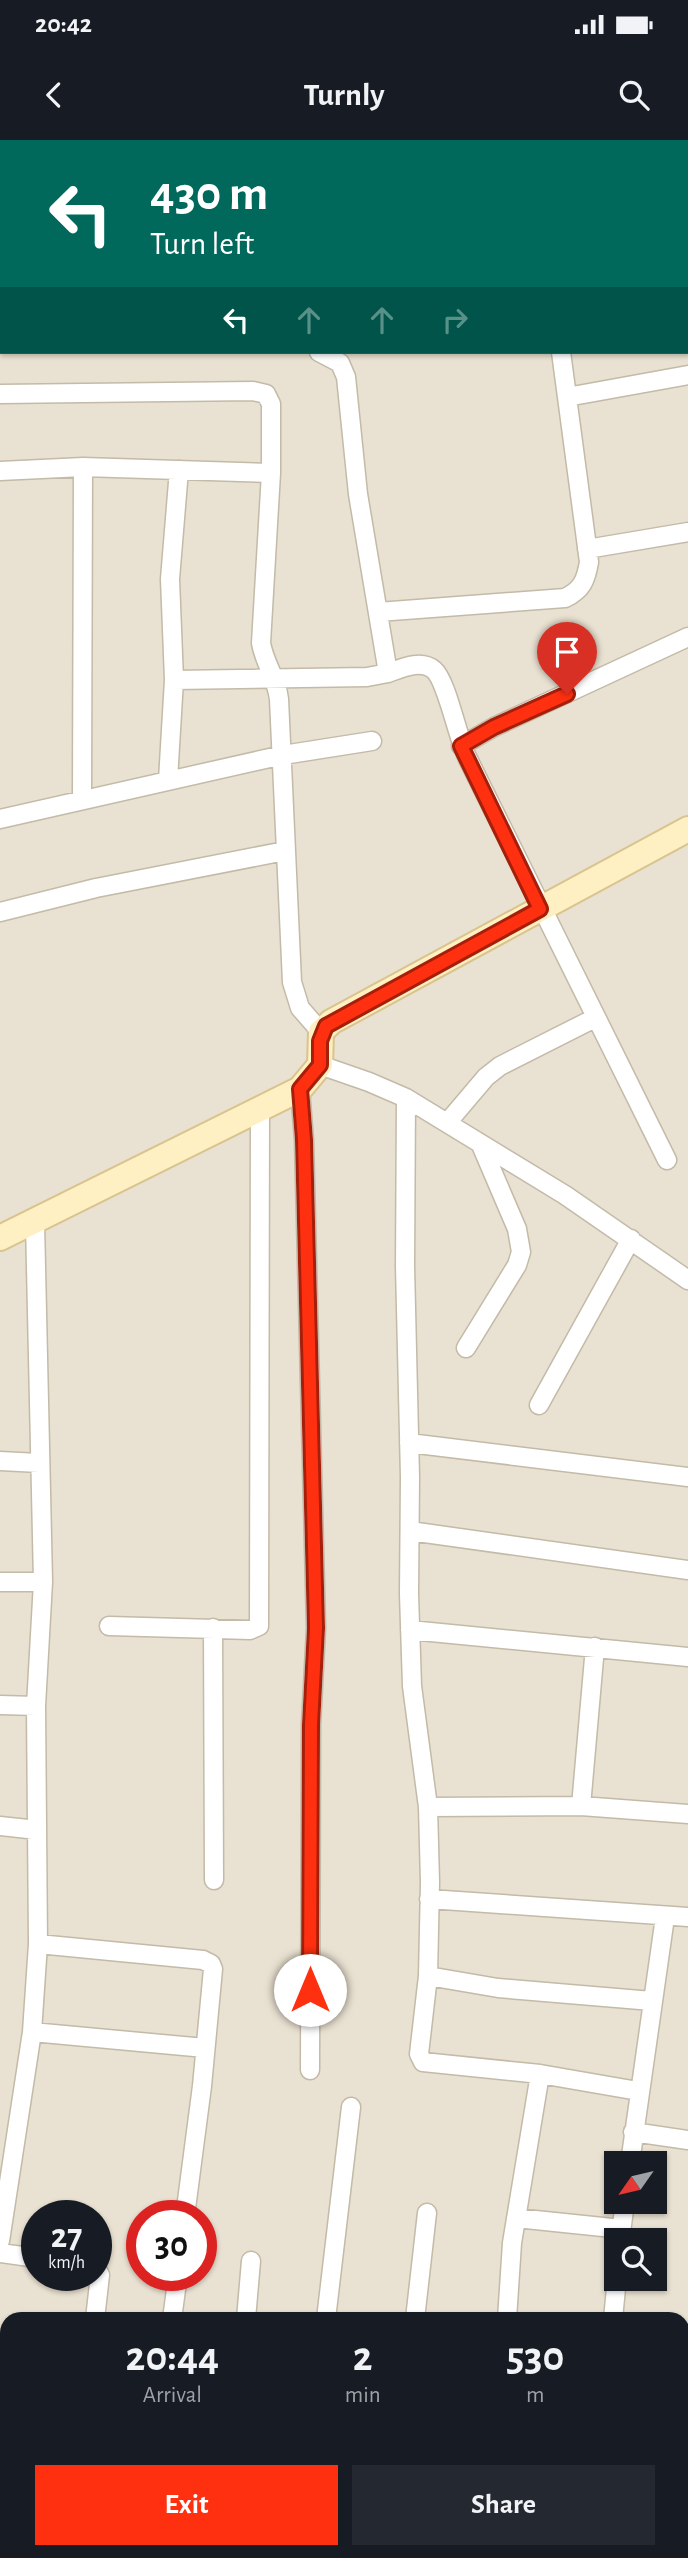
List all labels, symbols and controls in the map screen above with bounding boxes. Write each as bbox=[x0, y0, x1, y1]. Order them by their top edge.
text: 20:42 bbox=[35, 11, 92, 37]
icon: back bbox=[35, 76, 73, 114]
icon: search bbox=[615, 76, 653, 114]
text: Turnly bbox=[303, 79, 385, 111]
icon: left bbox=[35, 168, 126, 259]
text: 430 m bbox=[150, 170, 268, 219]
text: Turn left bbox=[150, 228, 254, 260]
icon: left bbox=[217, 301, 255, 339]
icon: ahead bbox=[290, 301, 328, 339]
icon: ahead bbox=[363, 301, 401, 339]
icon: right bbox=[436, 301, 474, 339]
pin bbox=[537, 622, 597, 694]
icon: arrive bbox=[548, 633, 586, 671]
position arrow bbox=[273, 1953, 347, 2027]
north arrow bbox=[604, 2151, 667, 2214]
map controls bbox=[604, 2151, 667, 2291]
speed limit sign: 30 bbox=[126, 2200, 217, 2291]
text: 27 bbox=[51, 2219, 82, 2254]
button: search bbox=[604, 2228, 667, 2291]
text: km/h bbox=[48, 2254, 85, 2272]
text: 20:44 bbox=[126, 2336, 219, 2378]
text: 2 bbox=[353, 2336, 373, 2378]
text: 530 bbox=[506, 2336, 564, 2378]
text: Arrival bbox=[143, 2384, 202, 2407]
text: min bbox=[345, 2384, 381, 2407]
text: m bbox=[526, 2384, 544, 2407]
button: Exit bbox=[35, 2465, 338, 2545]
button: Share bbox=[352, 2465, 655, 2545]

